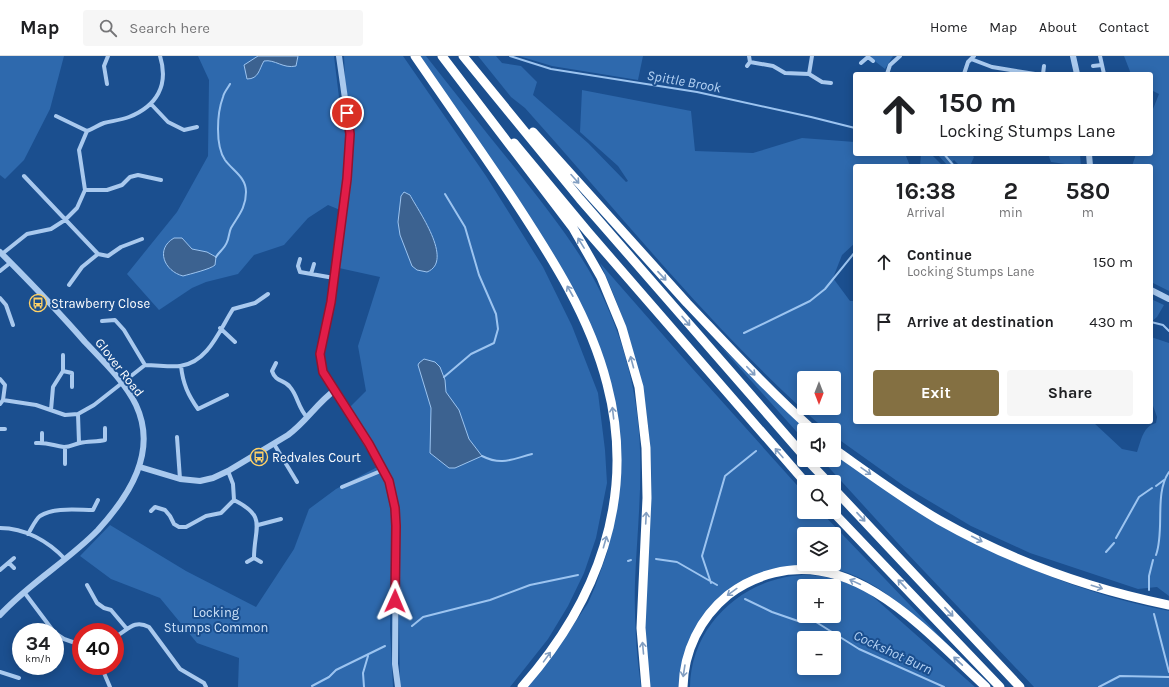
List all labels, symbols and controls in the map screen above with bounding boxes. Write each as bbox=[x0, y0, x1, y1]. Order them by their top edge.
search box bbox=[83, 10, 363, 46]
text: Map bbox=[20, 17, 59, 39]
icon: search bbox=[97, 17, 119, 39]
text: Search here bbox=[129, 19, 210, 37]
text: Home bbox=[930, 19, 967, 36]
text: Map bbox=[989, 19, 1017, 36]
text: About bbox=[1039, 19, 1077, 36]
text: Contact bbox=[1099, 19, 1149, 36]
water label: Spittle Brook bbox=[646, 67, 723, 97]
text: 150 m bbox=[939, 86, 1017, 119]
icon: ahead bbox=[873, 88, 925, 140]
pin bbox=[330, 96, 364, 130]
icon: arrive bbox=[336, 102, 358, 124]
text: Locking Stumps Lane bbox=[939, 120, 1115, 142]
one-way arrow bbox=[570, 174, 579, 185]
text: 16:38 bbox=[896, 177, 956, 205]
text: 2 bbox=[1003, 177, 1018, 205]
text: 580 bbox=[1065, 177, 1110, 205]
text: Arrival bbox=[907, 205, 945, 220]
text: min bbox=[999, 205, 1023, 220]
text: m bbox=[1082, 205, 1094, 220]
one-way arrow bbox=[577, 237, 585, 249]
text: Continue bbox=[907, 246, 972, 264]
icon: ahead bbox=[873, 251, 895, 273]
text: 150 m bbox=[1093, 253, 1133, 271]
text: Locking Stumps Lane bbox=[907, 264, 1034, 279]
one-way arrow bbox=[657, 271, 667, 281]
one-way arrow bbox=[566, 285, 574, 297]
bus stop icon: Strawberry Close bbox=[28, 293, 48, 313]
place label: Strawberry Close bbox=[51, 296, 150, 311]
icon: arrive bbox=[873, 311, 895, 333]
text: Arrive at destination bbox=[907, 313, 1054, 331]
text: 430 m bbox=[1089, 313, 1133, 331]
one-way arrow bbox=[682, 316, 691, 327]
street label: Glover Road bbox=[92, 335, 147, 400]
one-way arrow bbox=[628, 356, 636, 369]
one-way arrow bbox=[746, 366, 756, 376]
button: Exit bbox=[873, 370, 999, 416]
button: Share bbox=[1007, 370, 1133, 416]
north arrow bbox=[797, 371, 841, 415]
map controls bbox=[797, 371, 841, 675]
one-way arrow bbox=[609, 407, 617, 420]
button: sound bbox=[797, 423, 841, 467]
bus stop icon: Redvales Court bbox=[249, 447, 269, 467]
one-way arrow bbox=[774, 448, 783, 459]
place label: Redvales Court bbox=[272, 450, 361, 465]
one-way arrow bbox=[860, 467, 871, 475]
button: search bbox=[797, 475, 841, 519]
one-way arrow bbox=[642, 512, 650, 525]
one-way arrow bbox=[856, 512, 865, 522]
button: layers bbox=[797, 527, 841, 571]
one-way arrow bbox=[602, 536, 609, 549]
one-way arrow bbox=[970, 536, 982, 543]
one-way arrow bbox=[849, 578, 861, 585]
button: + bbox=[797, 579, 841, 623]
position arrow bbox=[374, 580, 416, 622]
one-way arrow bbox=[898, 580, 907, 590]
one-way arrow bbox=[1090, 584, 1103, 591]
one-way arrow bbox=[727, 588, 738, 596]
park label: Locking Stumps Common bbox=[164, 605, 268, 635]
one-way arrow bbox=[944, 607, 954, 617]
speed limit sign: 40 bbox=[72, 623, 124, 675]
water label: Cockshot Burn bbox=[851, 627, 935, 678]
button: − bbox=[797, 631, 841, 675]
text: 34 bbox=[26, 632, 50, 655]
one-way arrow bbox=[639, 642, 646, 655]
one-way arrow bbox=[542, 652, 551, 663]
text: km/h bbox=[25, 653, 51, 665]
one-way arrow bbox=[952, 656, 963, 665]
one-way arrow bbox=[680, 664, 688, 677]

